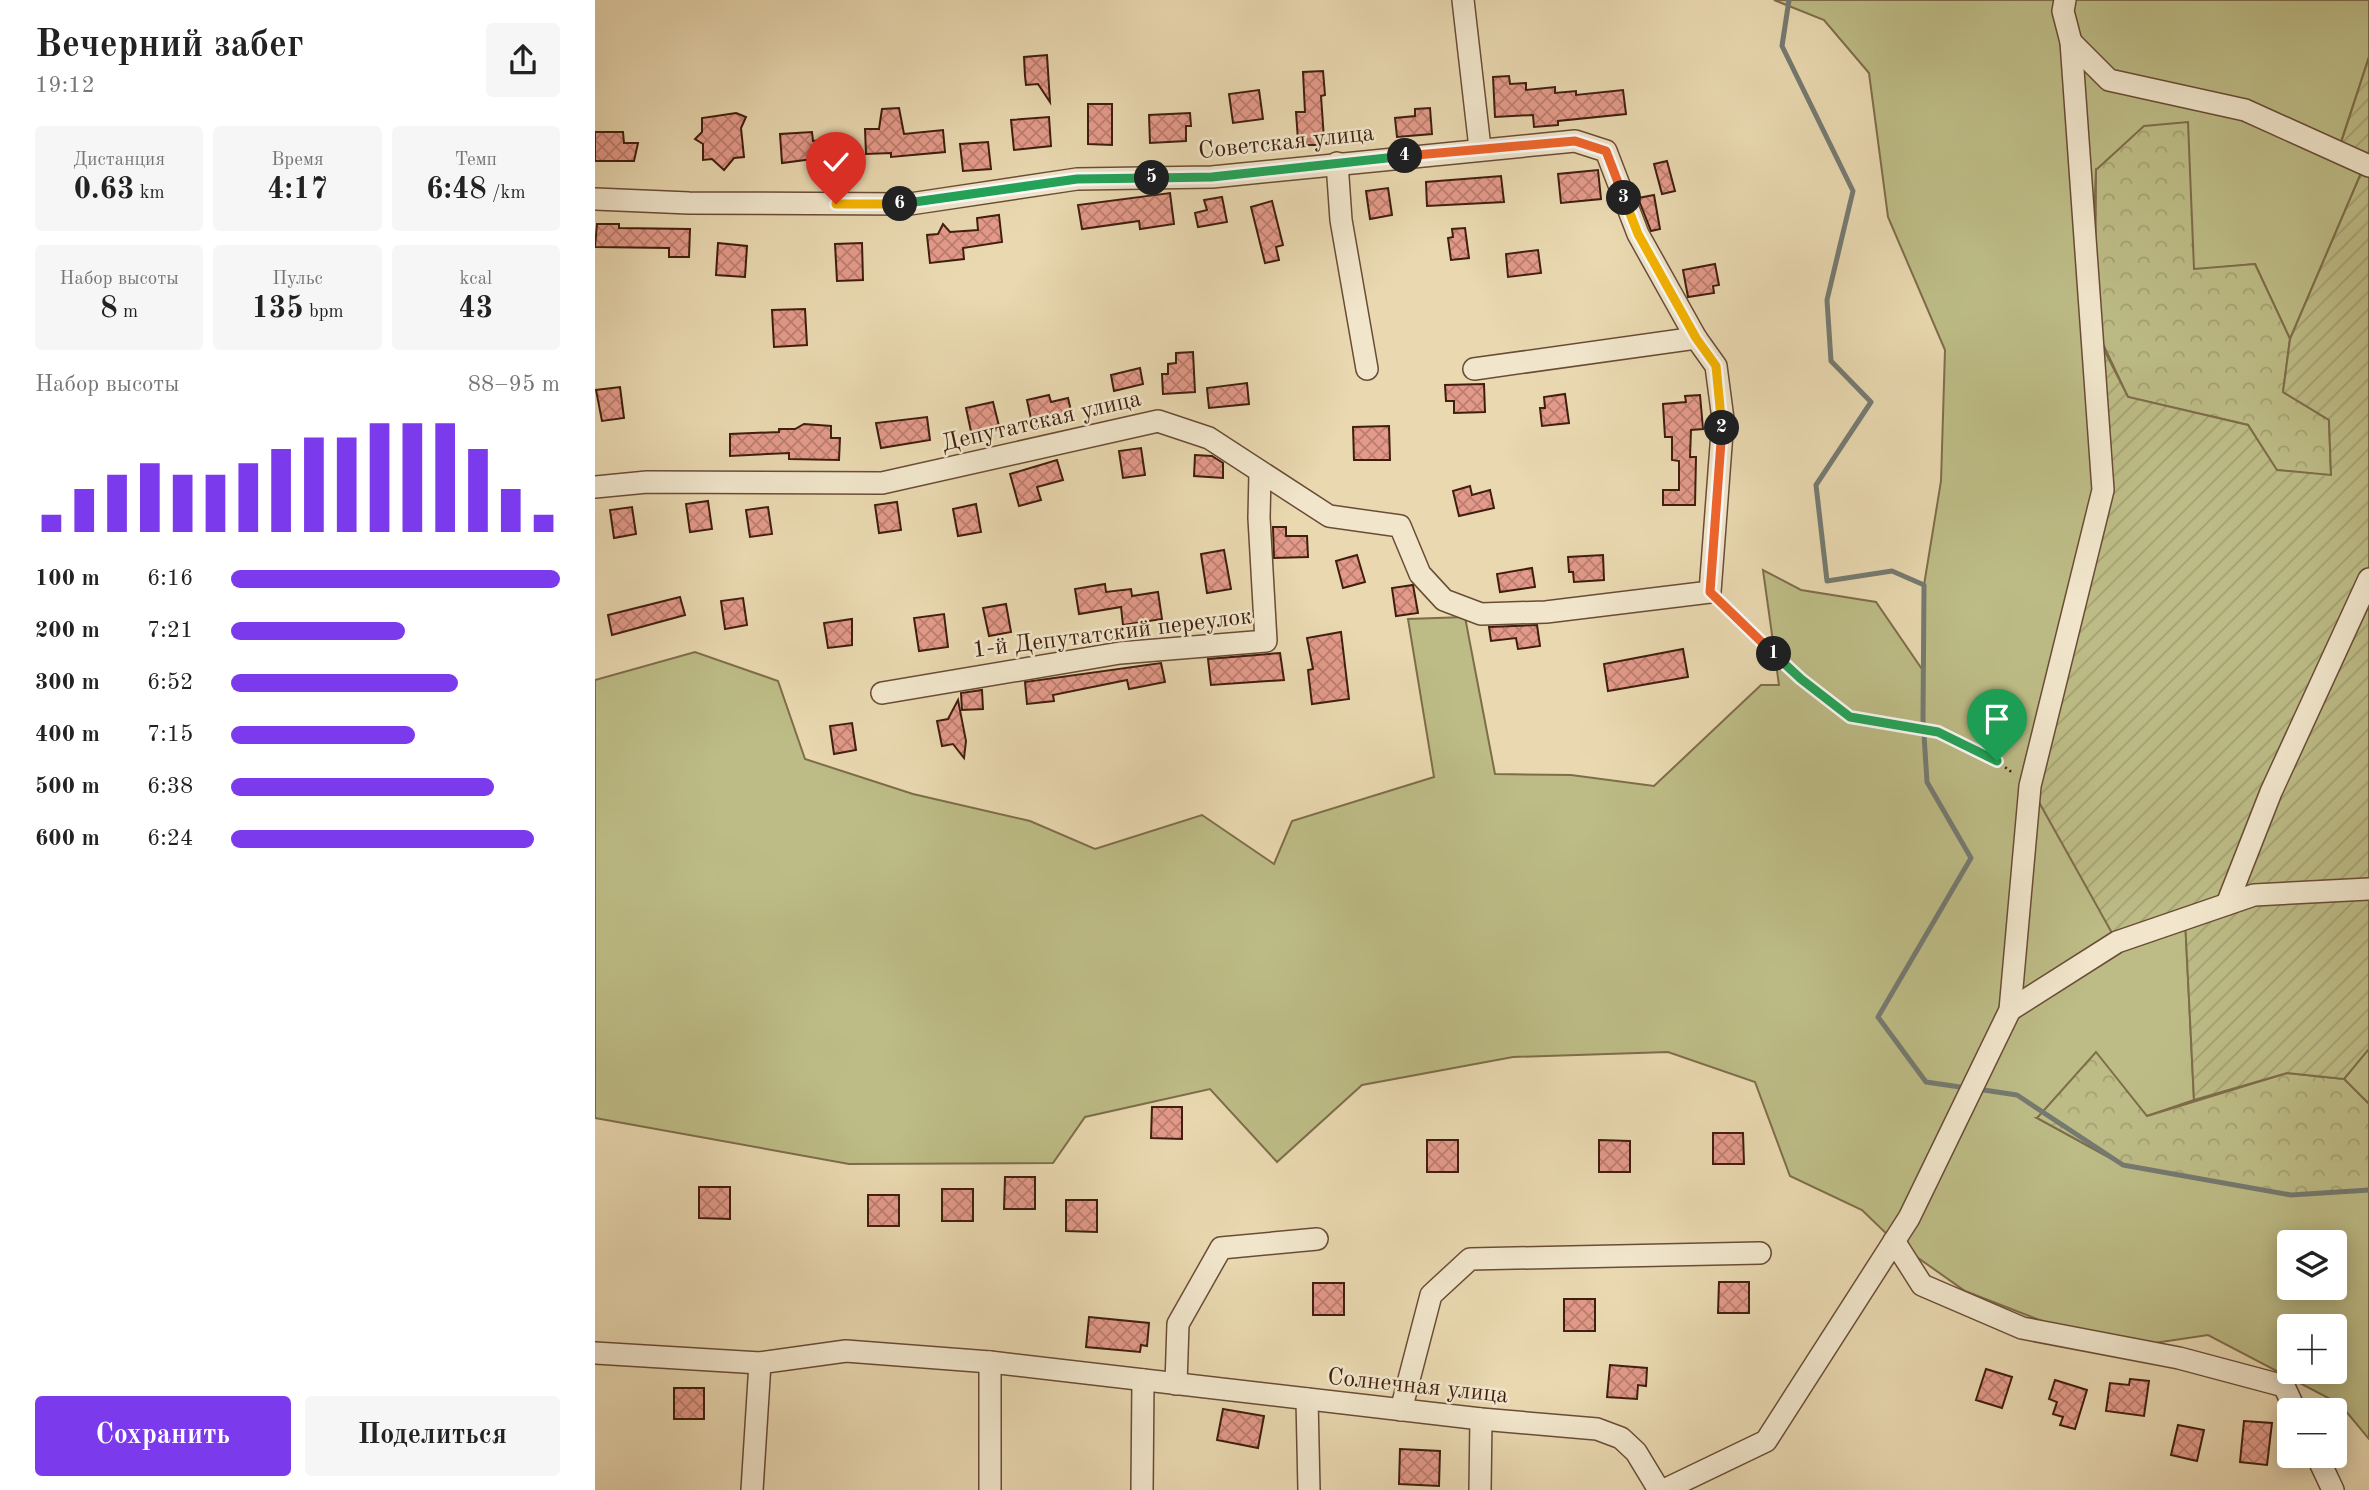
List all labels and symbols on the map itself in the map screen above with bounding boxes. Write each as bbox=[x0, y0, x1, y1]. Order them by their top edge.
street label: Советская улица bbox=[1197, 122, 1376, 164]
pin bbox=[806, 132, 866, 204]
pin: 4 bbox=[1387, 138, 1423, 174]
pin: 5 bbox=[1135, 160, 1169, 196]
pin: 3 bbox=[1607, 180, 1641, 216]
pin: 6 bbox=[883, 186, 917, 222]
street label: Депутатская улица bbox=[939, 387, 1144, 457]
pin: 2 bbox=[1705, 410, 1739, 446]
street label: 1-й Депутатский переулок bbox=[971, 605, 1254, 663]
pin: 1 bbox=[1757, 636, 1791, 672]
pin bbox=[1967, 689, 2027, 761]
street label: Солнечная улица bbox=[1326, 1366, 1510, 1408]

